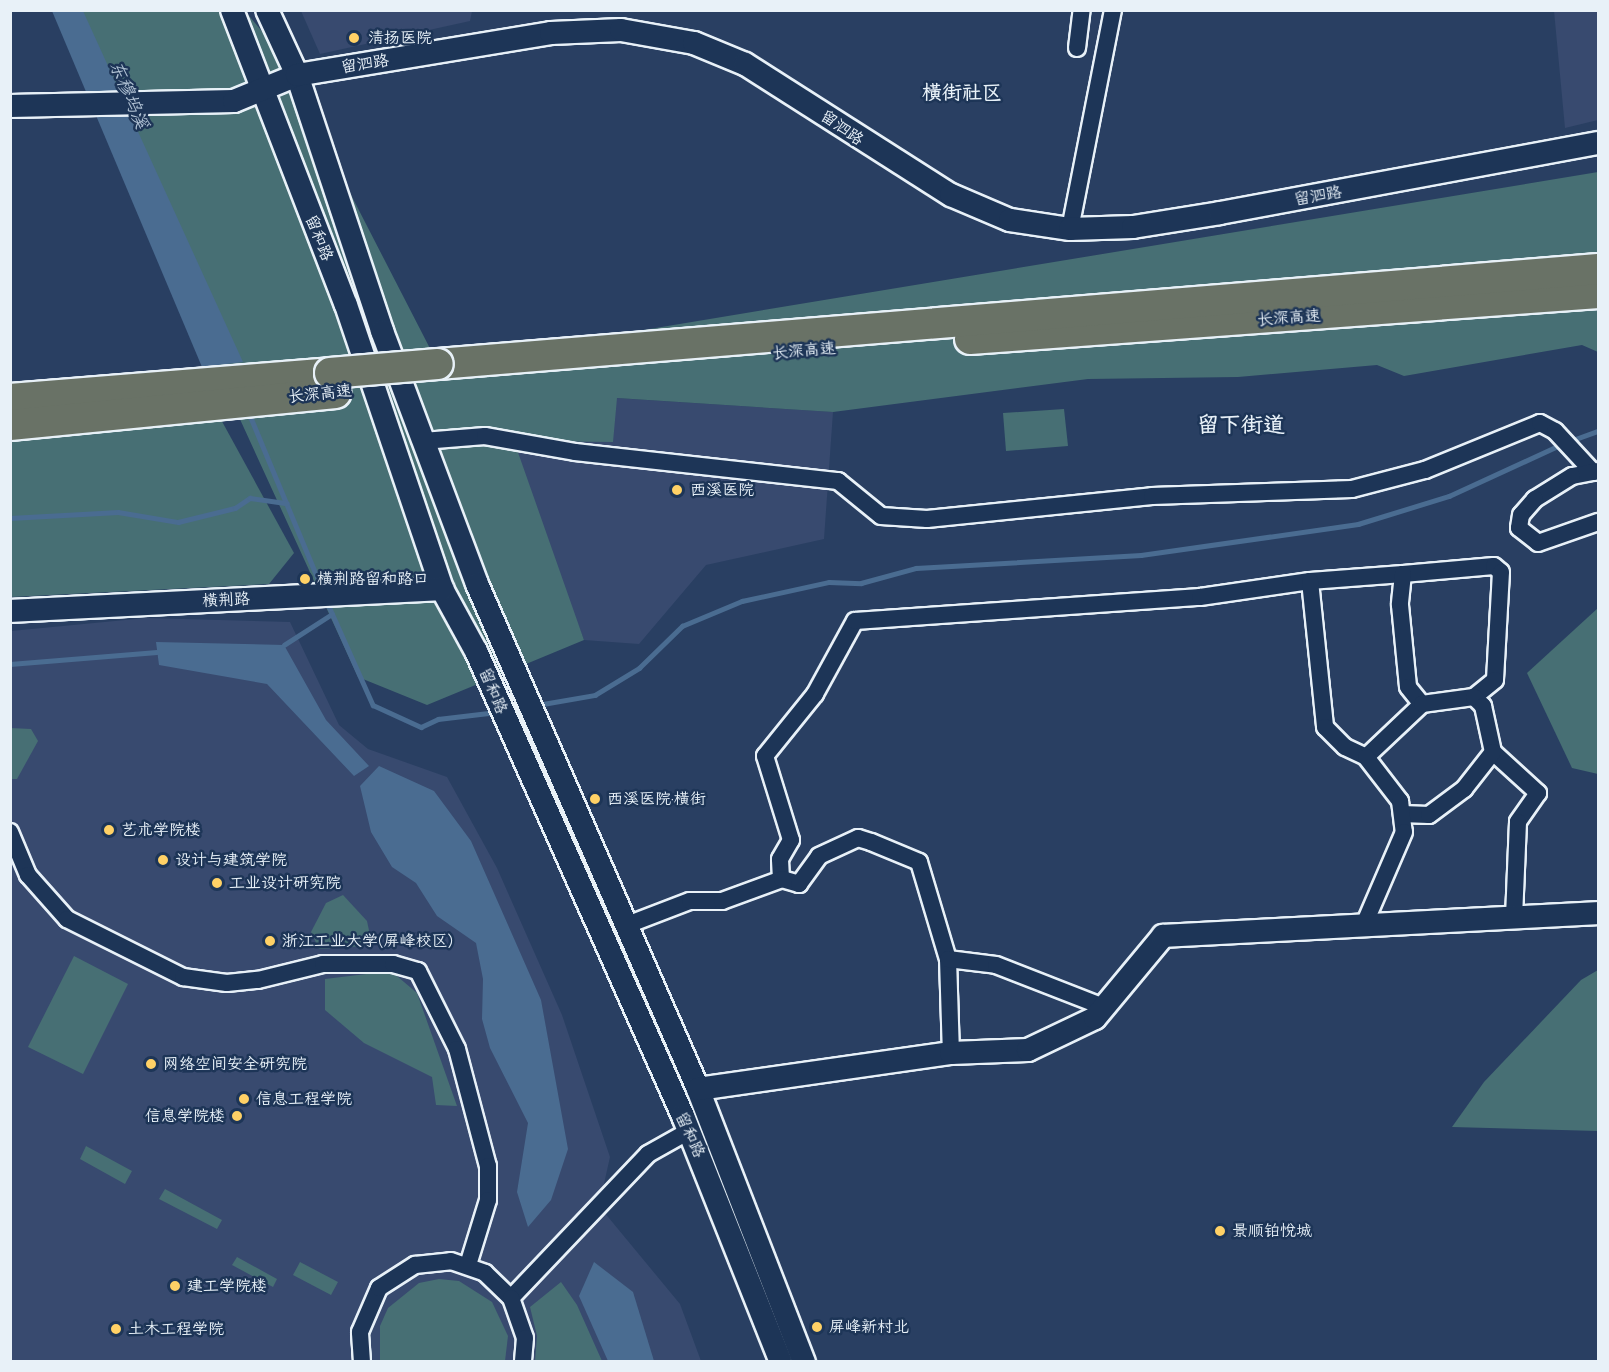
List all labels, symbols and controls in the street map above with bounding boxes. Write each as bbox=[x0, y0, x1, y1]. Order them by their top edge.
place label: 清扬医院 bbox=[368, 28, 432, 48]
marker: 清扬医院 bbox=[345, 29, 363, 47]
street label: 留泗路 bbox=[340, 51, 390, 77]
water label: 东穆坞溪 bbox=[104, 58, 152, 132]
district label: 横街社区 bbox=[922, 80, 1002, 104]
street label: 留泗路 bbox=[817, 106, 867, 150]
street label: 留泗路 bbox=[1293, 182, 1343, 210]
street label: 留和路 bbox=[301, 212, 337, 264]
street label: 长深高速 bbox=[1256, 306, 1322, 330]
street label: 长深高速 bbox=[771, 339, 837, 363]
street label: 长深高速 bbox=[287, 381, 353, 407]
district label: 留下街道 bbox=[1197, 413, 1285, 439]
place label: 西溪医院 bbox=[690, 480, 754, 500]
marker: 西溪医院 bbox=[668, 481, 686, 499]
place label: 横荆路留和路口 bbox=[317, 569, 429, 589]
marker: 横荆路留和路口 bbox=[298, 572, 312, 586]
street label: 横荆路 bbox=[202, 589, 250, 611]
street label: 留和路 bbox=[475, 665, 511, 717]
place label: 西溪医院·横街 bbox=[607, 789, 706, 809]
marker: 西溪医院·横街 bbox=[588, 792, 602, 806]
place label: 艺术学院楼 bbox=[121, 820, 201, 840]
marker: 艺术学院楼 bbox=[102, 823, 116, 837]
place label: 设计与建筑学院 bbox=[175, 850, 287, 870]
marker: 设计与建筑学院 bbox=[156, 853, 170, 867]
place label: 工业设计研究院 bbox=[229, 873, 341, 893]
marker: 工业设计研究院 bbox=[210, 876, 224, 890]
place label: 浙江工业大学(屏峰校区) bbox=[282, 931, 453, 951]
marker: 浙江工业大学(屏峰校区) bbox=[263, 934, 277, 948]
place label: 网络空间安全研究院 bbox=[163, 1054, 307, 1074]
marker: 网络空间安全研究院 bbox=[144, 1057, 158, 1071]
place label: 信息工程学院 bbox=[256, 1089, 352, 1109]
marker: 信息工程学院 bbox=[237, 1092, 251, 1106]
place label: 信息学院楼 bbox=[145, 1106, 225, 1126]
marker: 信息学院楼 bbox=[230, 1109, 244, 1123]
street label: 留和路 bbox=[671, 1109, 709, 1161]
place label: 景顺铂悦城 bbox=[1232, 1221, 1312, 1241]
marker: 景顺铂悦城 bbox=[1213, 1224, 1227, 1238]
place label: 建工学院楼 bbox=[187, 1276, 267, 1296]
marker: 建工学院楼 bbox=[168, 1279, 182, 1293]
place label: 屏峰新村北 bbox=[829, 1317, 909, 1337]
place label: 土木工程学院 bbox=[128, 1319, 224, 1339]
marker: 屏峰新村北 bbox=[810, 1320, 824, 1334]
marker: 土木工程学院 bbox=[109, 1322, 123, 1336]

